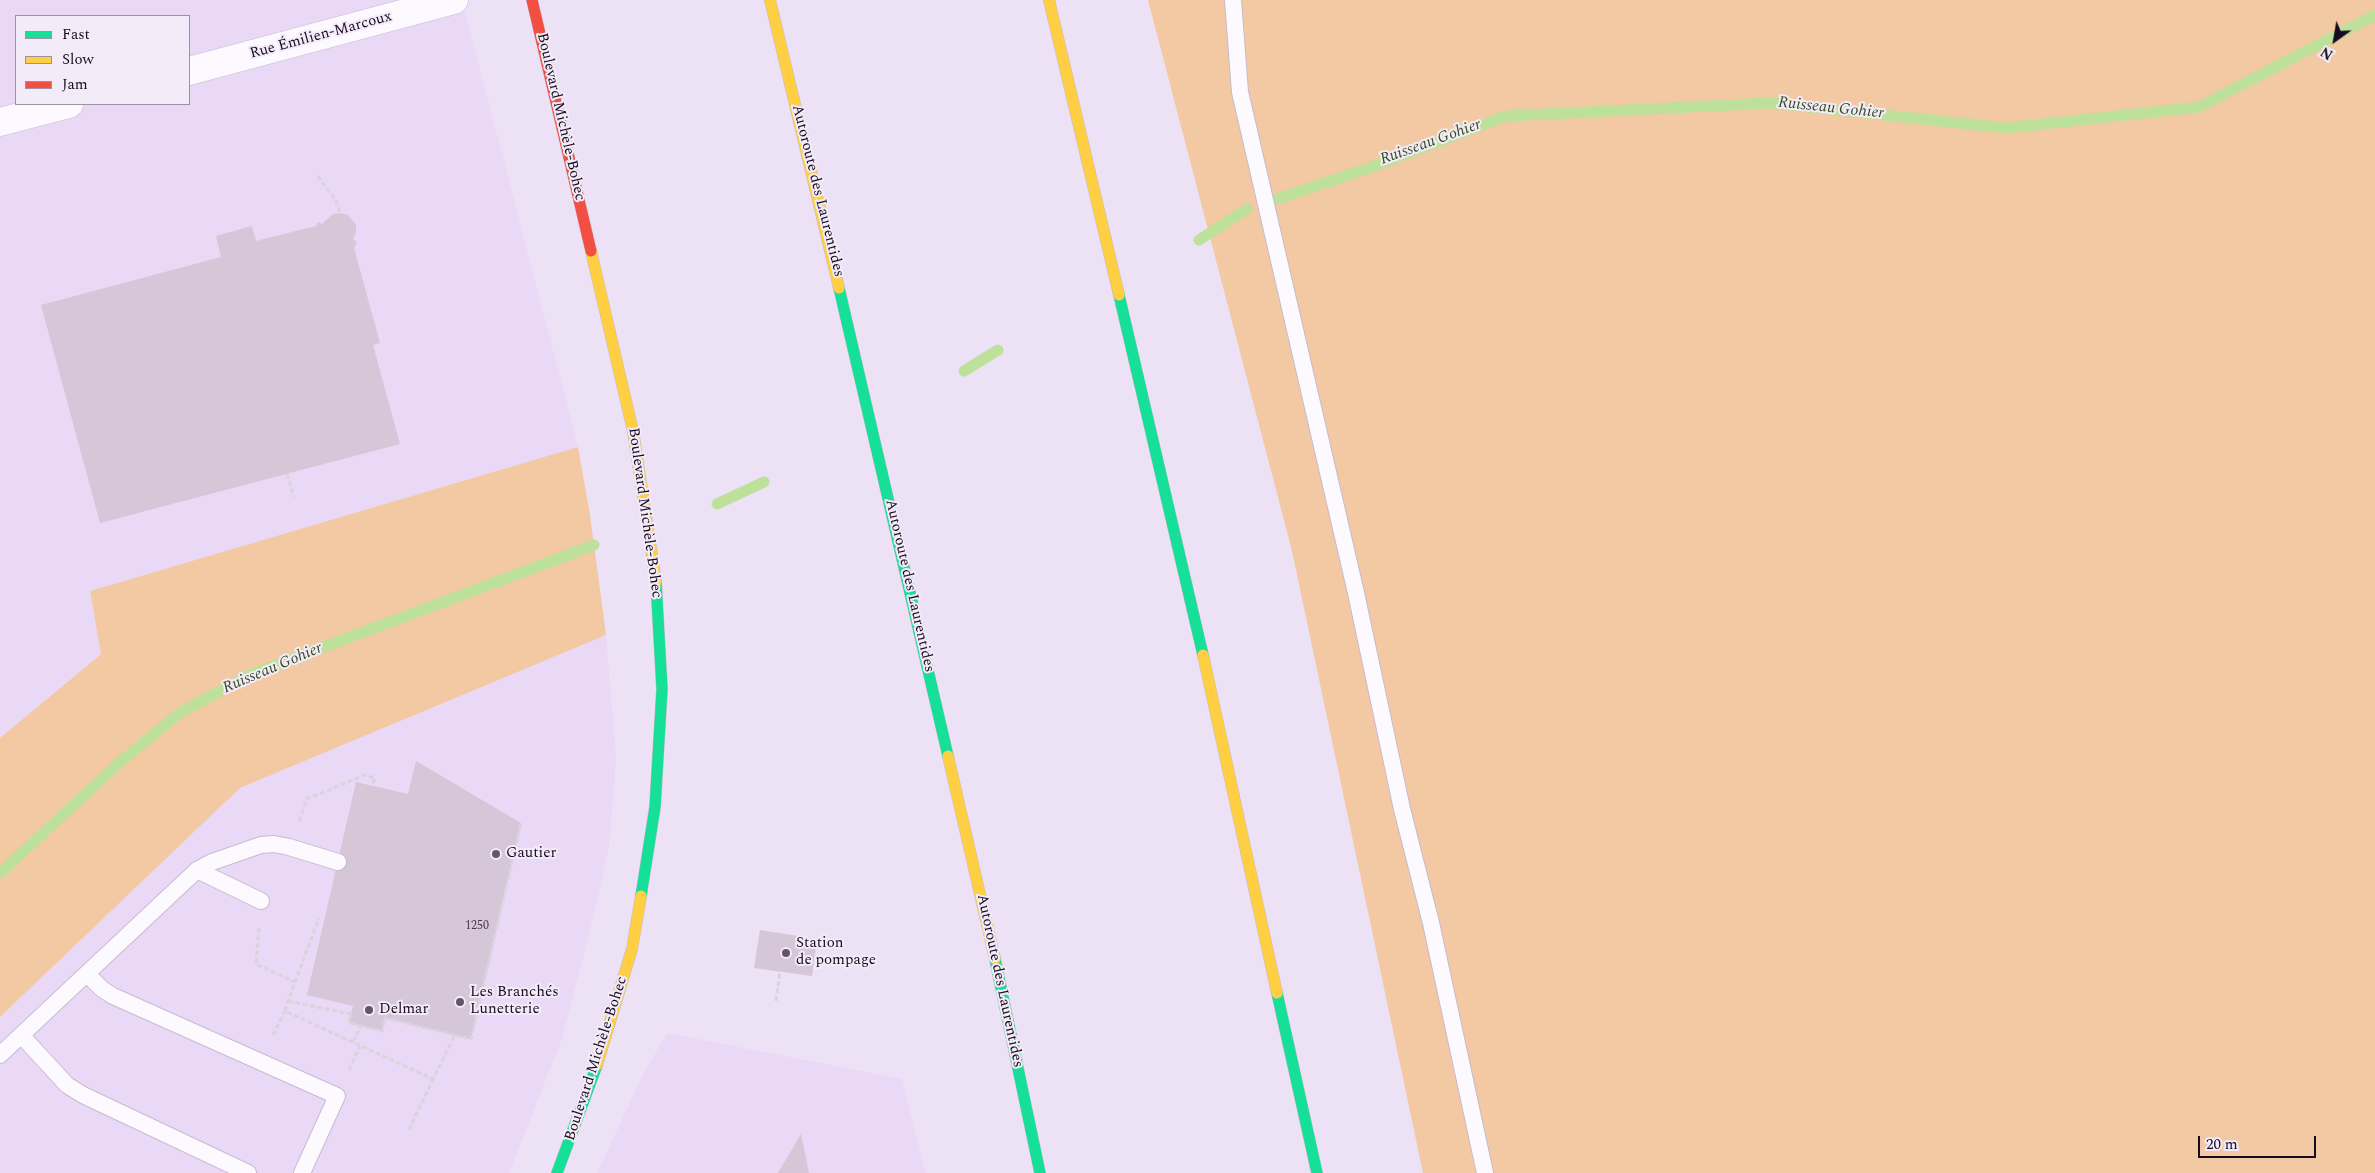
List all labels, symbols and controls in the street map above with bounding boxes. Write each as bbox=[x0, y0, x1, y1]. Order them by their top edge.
street label: Rue Émilien-Marcoux bbox=[248, 8, 394, 64]
legend bbox=[15, 15, 190, 105]
north arrow bbox=[2310, 15, 2360, 65]
text: Fast bbox=[62, 23, 90, 46]
street label: Boulevard Michèle-Bohec bbox=[532, 31, 588, 203]
text: N bbox=[2316, 41, 2337, 65]
text: Slow bbox=[62, 48, 94, 71]
text: Jam bbox=[62, 73, 88, 96]
water label: Ruisseau Gohier bbox=[1777, 94, 1885, 124]
street label: Autoroute des Laurentides bbox=[787, 103, 847, 279]
water label: Ruisseau Gohier bbox=[1378, 116, 1484, 170]
street label: Boulevard Michèle-Bohec bbox=[623, 427, 665, 599]
street label: Autoroute des Laurentides bbox=[880, 498, 938, 674]
water label: Ruisseau Gohier bbox=[220, 639, 326, 699]
place label: Gautier bbox=[506, 845, 556, 863]
marker: Gautier bbox=[490, 848, 502, 860]
street label: Autoroute des Laurentides bbox=[972, 893, 1026, 1069]
house number: 1250 bbox=[465, 920, 489, 934]
place label: Station de pompage bbox=[796, 935, 876, 970]
marker: Station de pompage bbox=[780, 947, 792, 959]
street label: Boulevard Michèle-Bohec bbox=[562, 975, 632, 1143]
place label: Les Branchés Lunetterie bbox=[470, 984, 559, 1019]
marker: Les Branchés Lunetterie bbox=[454, 996, 466, 1008]
place label: Delmar bbox=[379, 1001, 428, 1019]
marker: Delmar bbox=[363, 1004, 375, 1016]
scale bar bbox=[2200, 1126, 2318, 1158]
text: 20 m bbox=[2206, 1133, 2238, 1156]

